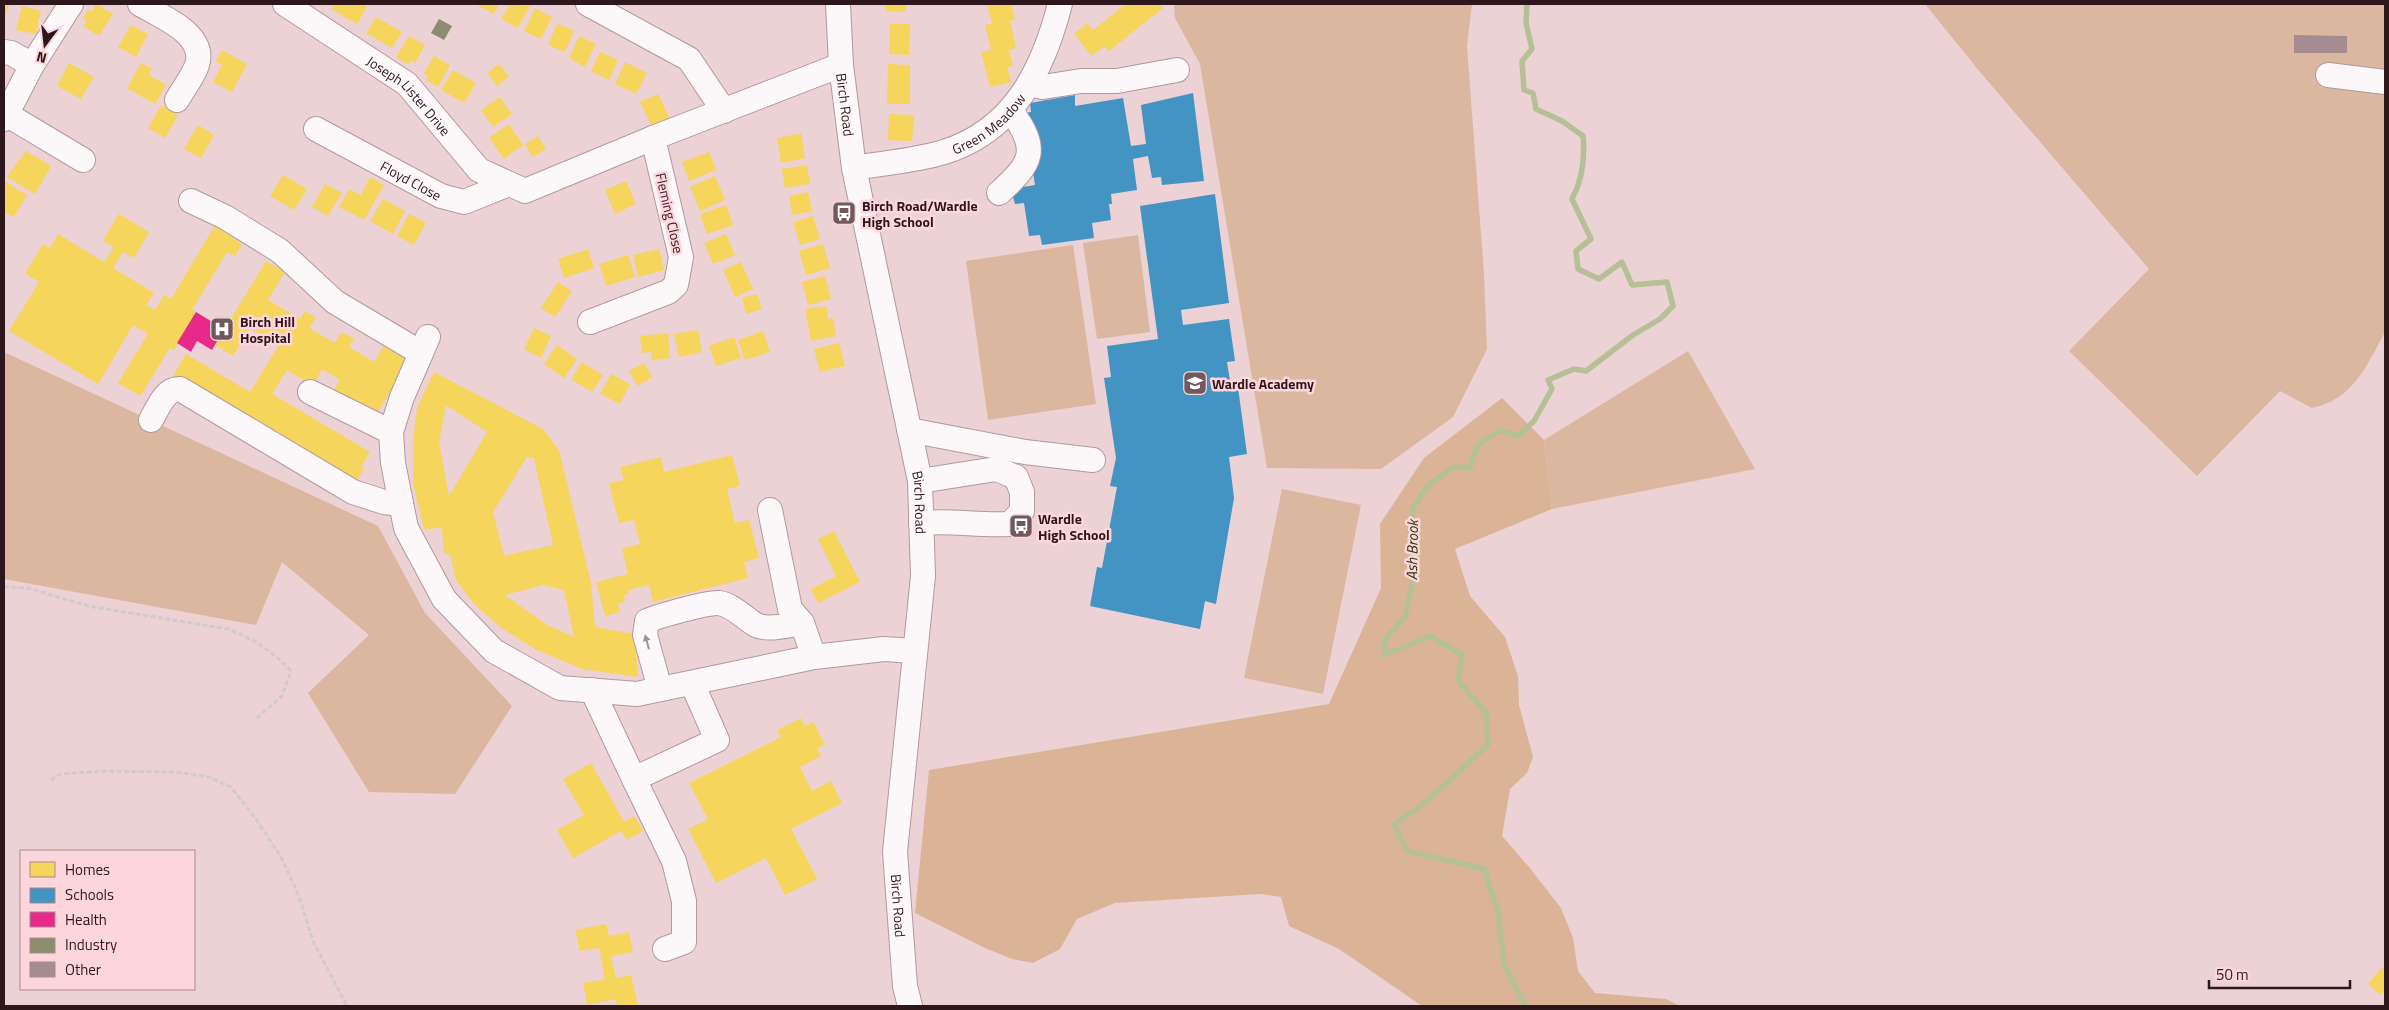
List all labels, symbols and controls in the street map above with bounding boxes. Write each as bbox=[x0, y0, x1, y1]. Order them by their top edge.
north arrow bbox=[20, 20, 70, 70]
text: N bbox=[34, 47, 49, 69]
street label: Joseph Lister Drive bbox=[363, 50, 456, 140]
street label: Birch Road bbox=[832, 72, 860, 137]
street label: Green Meadow bbox=[948, 88, 1030, 159]
street label: Floyd Close bbox=[377, 155, 446, 205]
street label: Fleming Close bbox=[651, 171, 689, 255]
place label: Birch Road/Wardle High School bbox=[862, 195, 978, 232]
bus stop icon: Birch Road/Wardle High School bbox=[831, 200, 857, 226]
place label: Birch Hill Hospital bbox=[240, 311, 295, 348]
hospital icon: Birch Hill Hospital bbox=[209, 316, 235, 342]
school or university icon: Wardle Academy bbox=[1182, 370, 1208, 396]
place label: Wardle Academy bbox=[1212, 373, 1314, 394]
street label: Birch Road bbox=[908, 469, 932, 534]
place label: Wardle High School bbox=[1038, 508, 1110, 545]
bus stop icon: Wardle High School bbox=[1008, 513, 1034, 539]
water label: Ash Brook bbox=[1400, 517, 1424, 580]
one-way arrow bbox=[643, 635, 651, 650]
legend bbox=[20, 850, 195, 990]
text: Homes bbox=[65, 858, 110, 881]
street label: Birch Road bbox=[886, 873, 912, 938]
text: Schools bbox=[65, 883, 114, 906]
text: Health bbox=[65, 908, 107, 931]
text: Industry bbox=[65, 933, 117, 956]
text: Other bbox=[65, 958, 101, 981]
scale bar bbox=[2209, 958, 2350, 990]
text: 50 m bbox=[2216, 963, 2249, 986]

